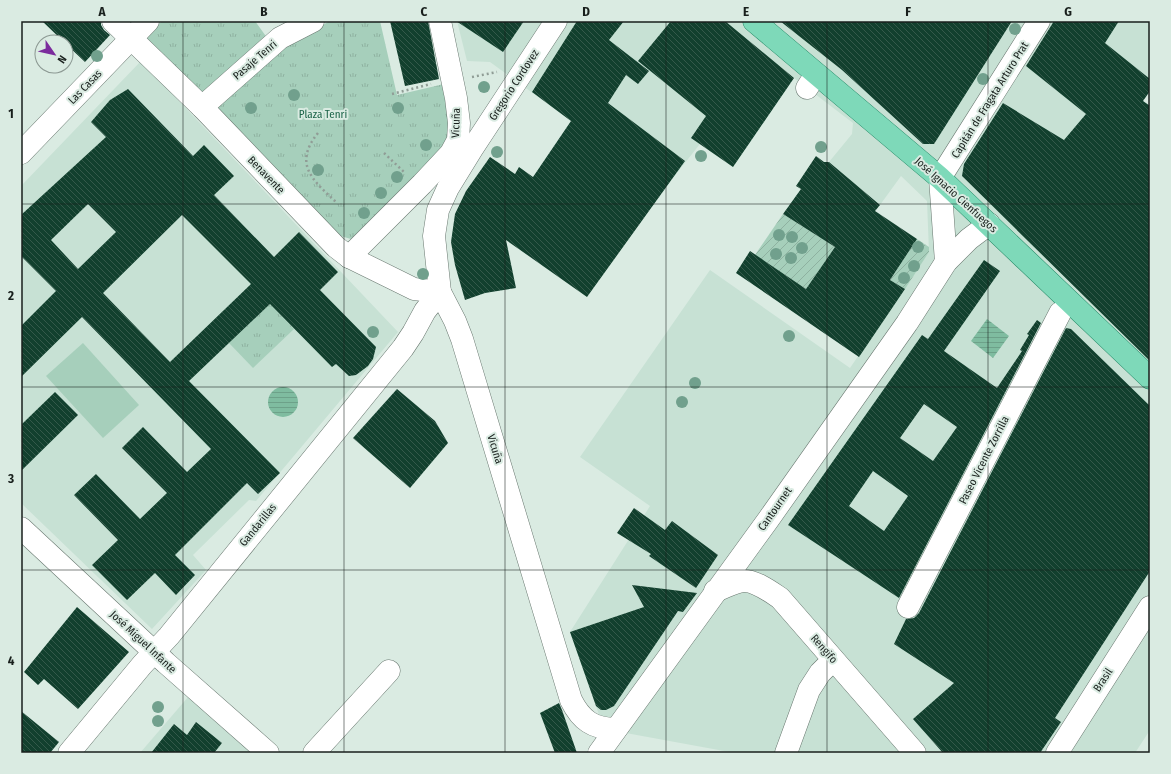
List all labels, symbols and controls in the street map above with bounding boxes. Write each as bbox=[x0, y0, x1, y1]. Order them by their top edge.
text: A bbox=[97, 4, 106, 19]
text: B bbox=[260, 4, 268, 19]
text: C bbox=[421, 4, 428, 19]
text: D bbox=[582, 4, 590, 19]
text: E bbox=[743, 4, 749, 19]
text: F bbox=[905, 4, 911, 19]
text: G bbox=[1064, 4, 1072, 19]
north arrow bbox=[34, 34, 74, 74]
street label: Pasaje Tenri bbox=[231, 37, 280, 82]
street label: Capitán de Fragata Arturo Prat bbox=[949, 39, 1031, 161]
street label: Gregorio Cordovez bbox=[486, 47, 542, 123]
text: N bbox=[55, 53, 69, 66]
street label: Las Casas bbox=[65, 67, 105, 107]
text: 1 bbox=[8, 106, 14, 121]
park label: Plaza Tenri bbox=[299, 108, 347, 121]
street label: Vicuña bbox=[449, 108, 463, 138]
street label: Benavente bbox=[245, 153, 287, 197]
street label: José Ignacio Cienfuegos bbox=[912, 155, 1000, 236]
text: 2 bbox=[7, 288, 14, 303]
street label: Paseo Vicente Zorrilla bbox=[956, 414, 1012, 506]
street label: Vicuña bbox=[484, 433, 506, 465]
text: 3 bbox=[7, 471, 14, 486]
street label: Cantournet bbox=[755, 484, 795, 533]
street label: Gandarillas bbox=[237, 501, 279, 549]
street label: José Miguel Infante bbox=[107, 608, 179, 676]
street label: Rengifo bbox=[808, 632, 840, 666]
text: 4 bbox=[8, 653, 15, 668]
street label: Brasil bbox=[1091, 666, 1115, 694]

